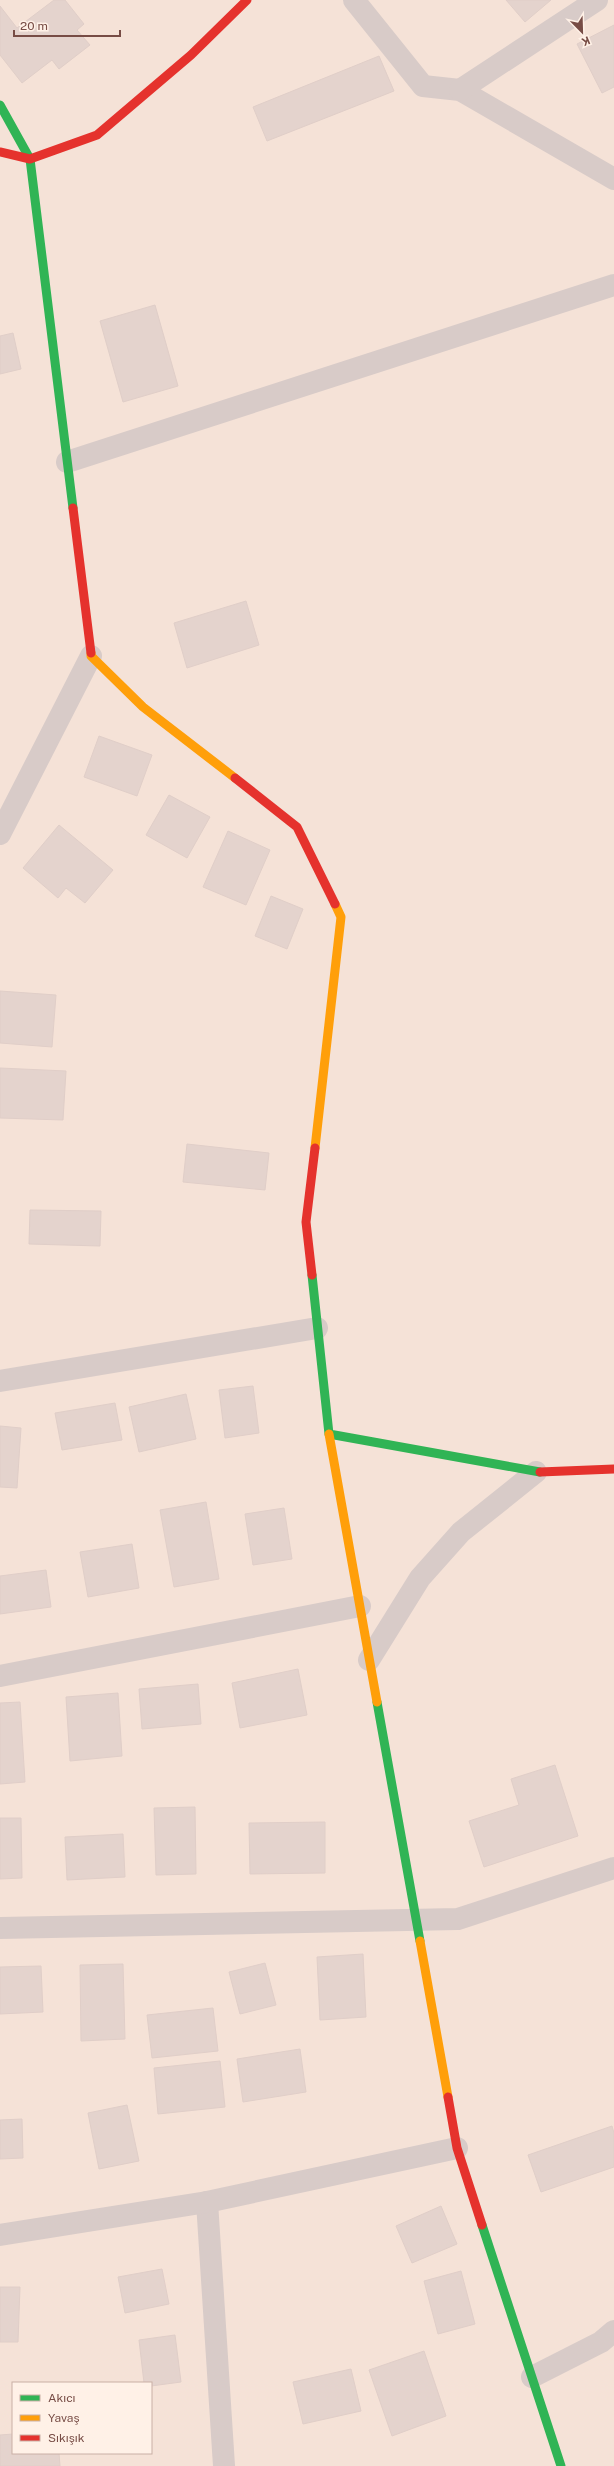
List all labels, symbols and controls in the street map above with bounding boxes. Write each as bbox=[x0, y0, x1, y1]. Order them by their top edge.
scale bar bbox=[14, 12, 120, 38]
north arrow bbox=[562, 12, 602, 52]
text: 20 m bbox=[20, 19, 48, 33]
text: K bbox=[580, 34, 592, 48]
legend bbox=[12, 2382, 152, 2454]
text: Akıcı bbox=[48, 2391, 76, 2405]
text: Yavaş bbox=[48, 2411, 80, 2425]
text: Sıkışık bbox=[48, 2431, 85, 2445]

